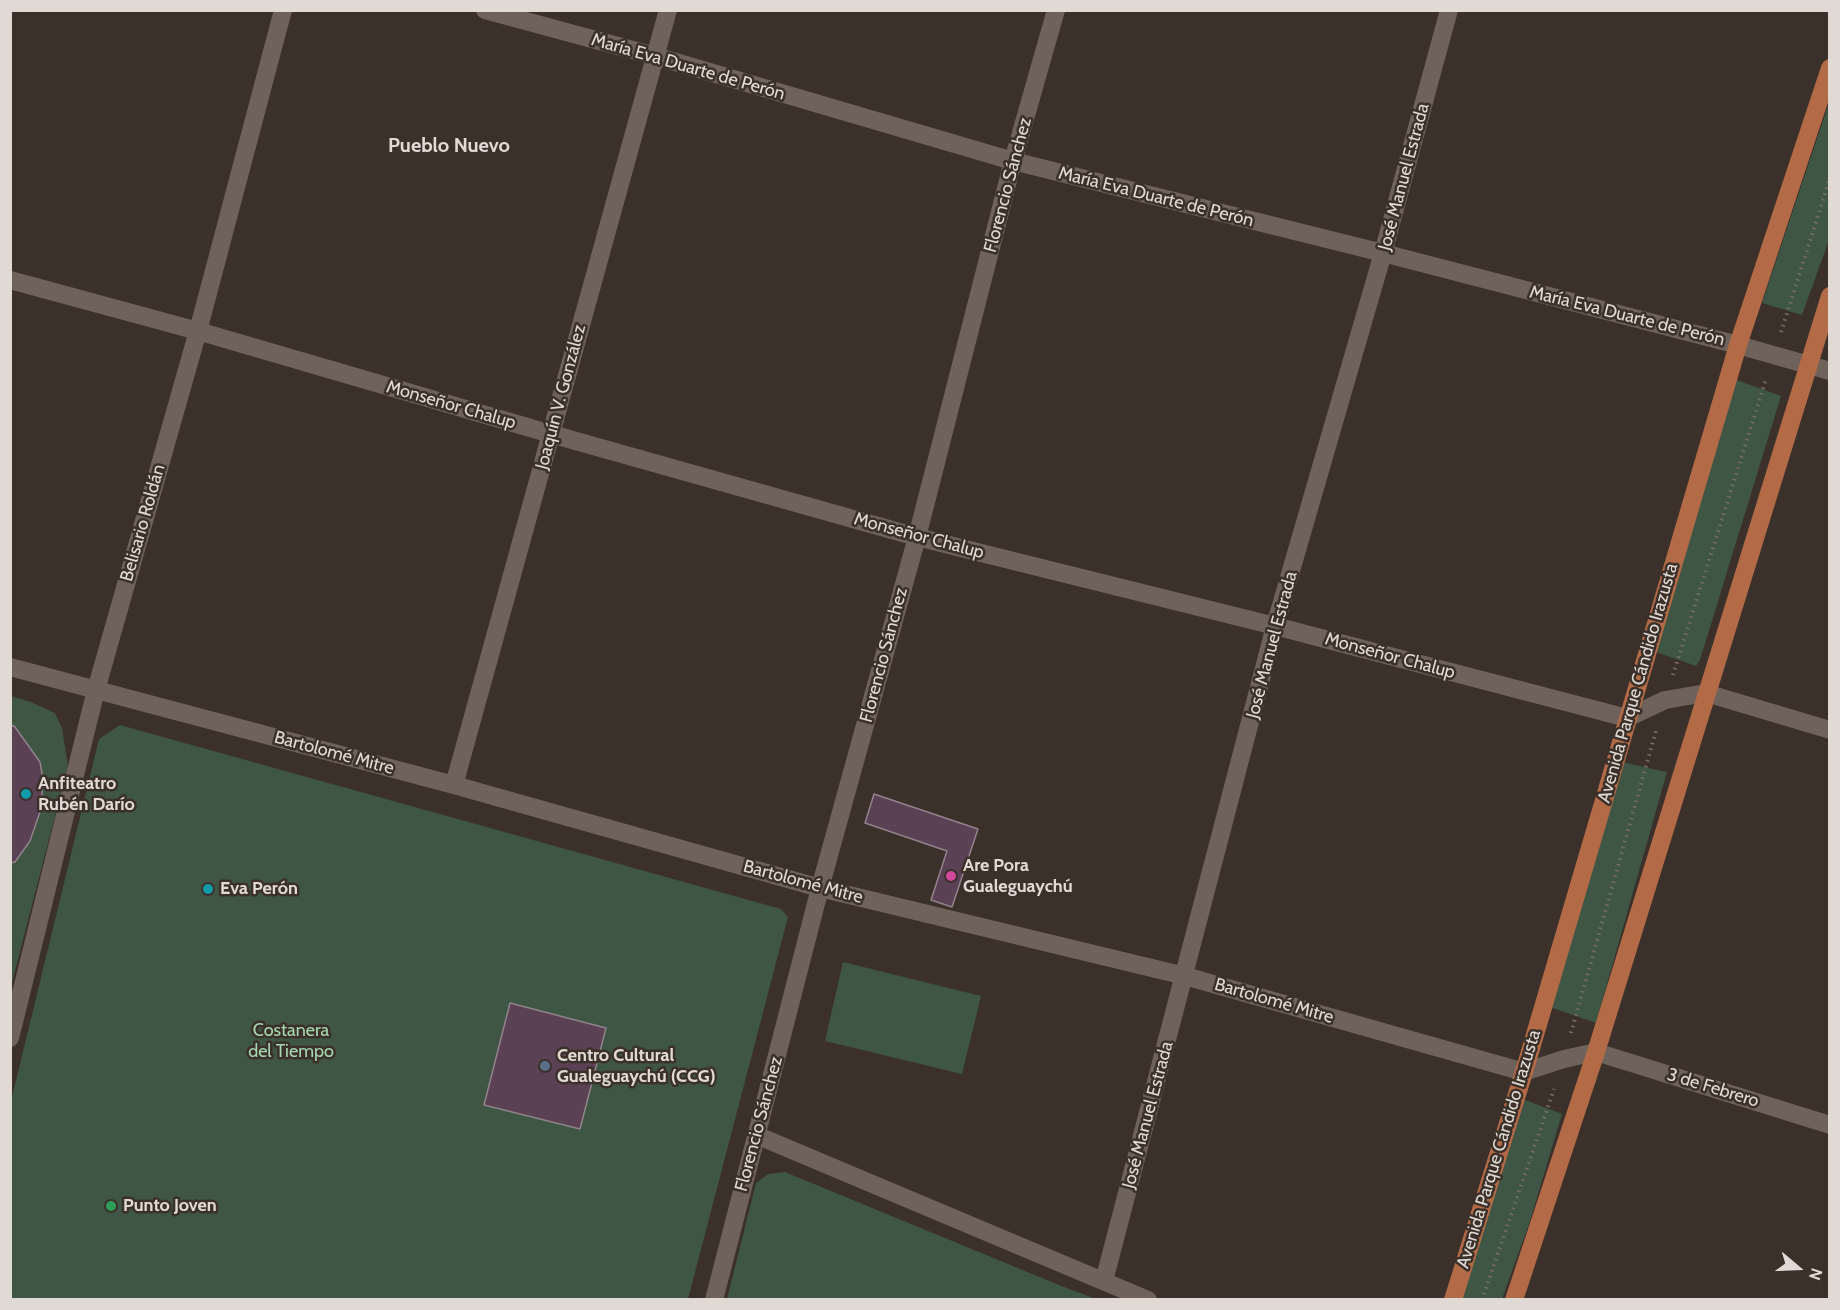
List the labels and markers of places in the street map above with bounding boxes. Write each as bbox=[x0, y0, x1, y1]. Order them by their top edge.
place label: Anfiteatro Rubén Darío bbox=[38, 773, 135, 816]
marker: Anfiteatro Rubén Darío bbox=[19, 787, 33, 801]
place label: Are Pora Gualeguaychú bbox=[963, 855, 1073, 898]
marker: Are Pora Gualeguaychú bbox=[944, 869, 958, 883]
place label: Eva Perón bbox=[220, 878, 298, 900]
marker: Eva Perón bbox=[201, 882, 215, 896]
place label: Centro Cultural Gualeguaychú (CCG) bbox=[557, 1045, 716, 1088]
marker: Centro Cultural Gualeguaychú (CCG) bbox=[538, 1059, 552, 1073]
place label: Punto Joven bbox=[123, 1195, 217, 1217]
marker: Punto Joven bbox=[104, 1199, 118, 1213]

